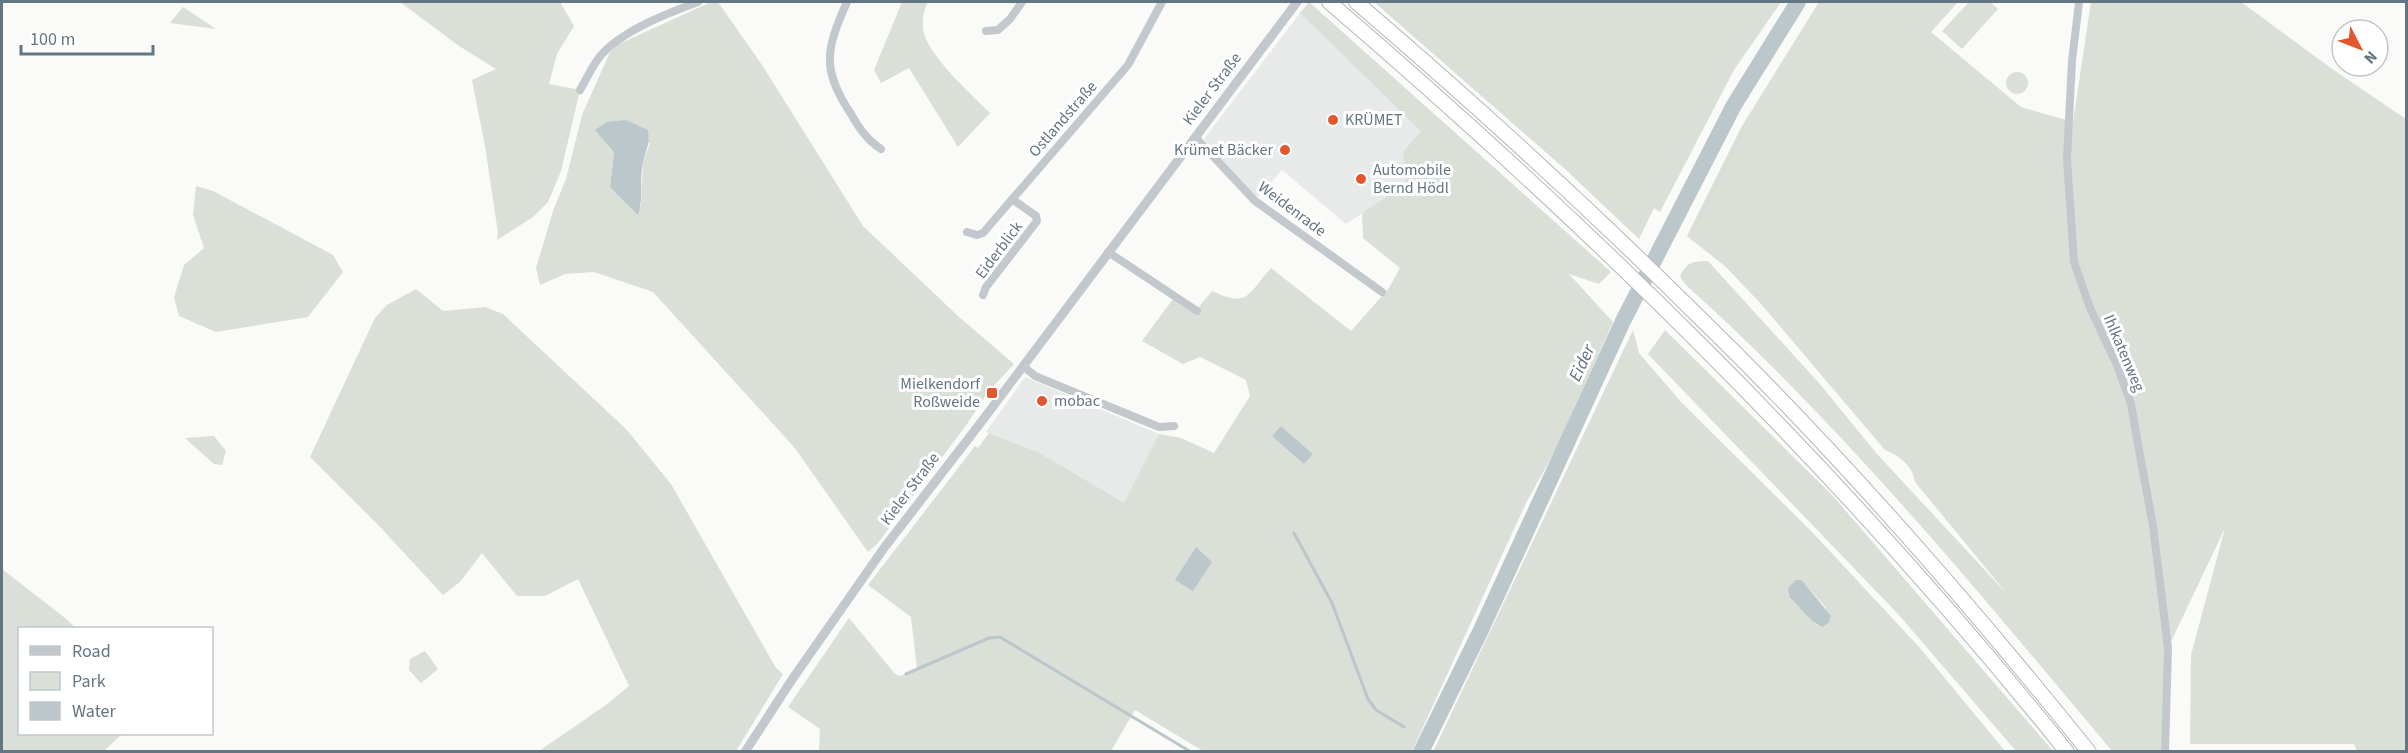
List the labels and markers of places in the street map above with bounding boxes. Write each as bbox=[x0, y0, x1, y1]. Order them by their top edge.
place label: KRÜMET bbox=[1345, 109, 1403, 131]
marker: KRÜMET bbox=[1326, 113, 1340, 127]
place label: Krümet Bäcker bbox=[1174, 139, 1273, 161]
marker: Krümet Bäcker bbox=[1278, 143, 1292, 157]
place label: Automobile Bernd Hödl bbox=[1373, 159, 1451, 199]
marker: Automobile Bernd Hödl bbox=[1354, 172, 1368, 186]
place label: Mielkendorf Roßweide bbox=[900, 373, 981, 413]
marker: Mielkendorf Roßweide bbox=[985, 386, 999, 400]
place label: mobac bbox=[1054, 390, 1100, 412]
marker: mobac bbox=[1035, 394, 1049, 408]

